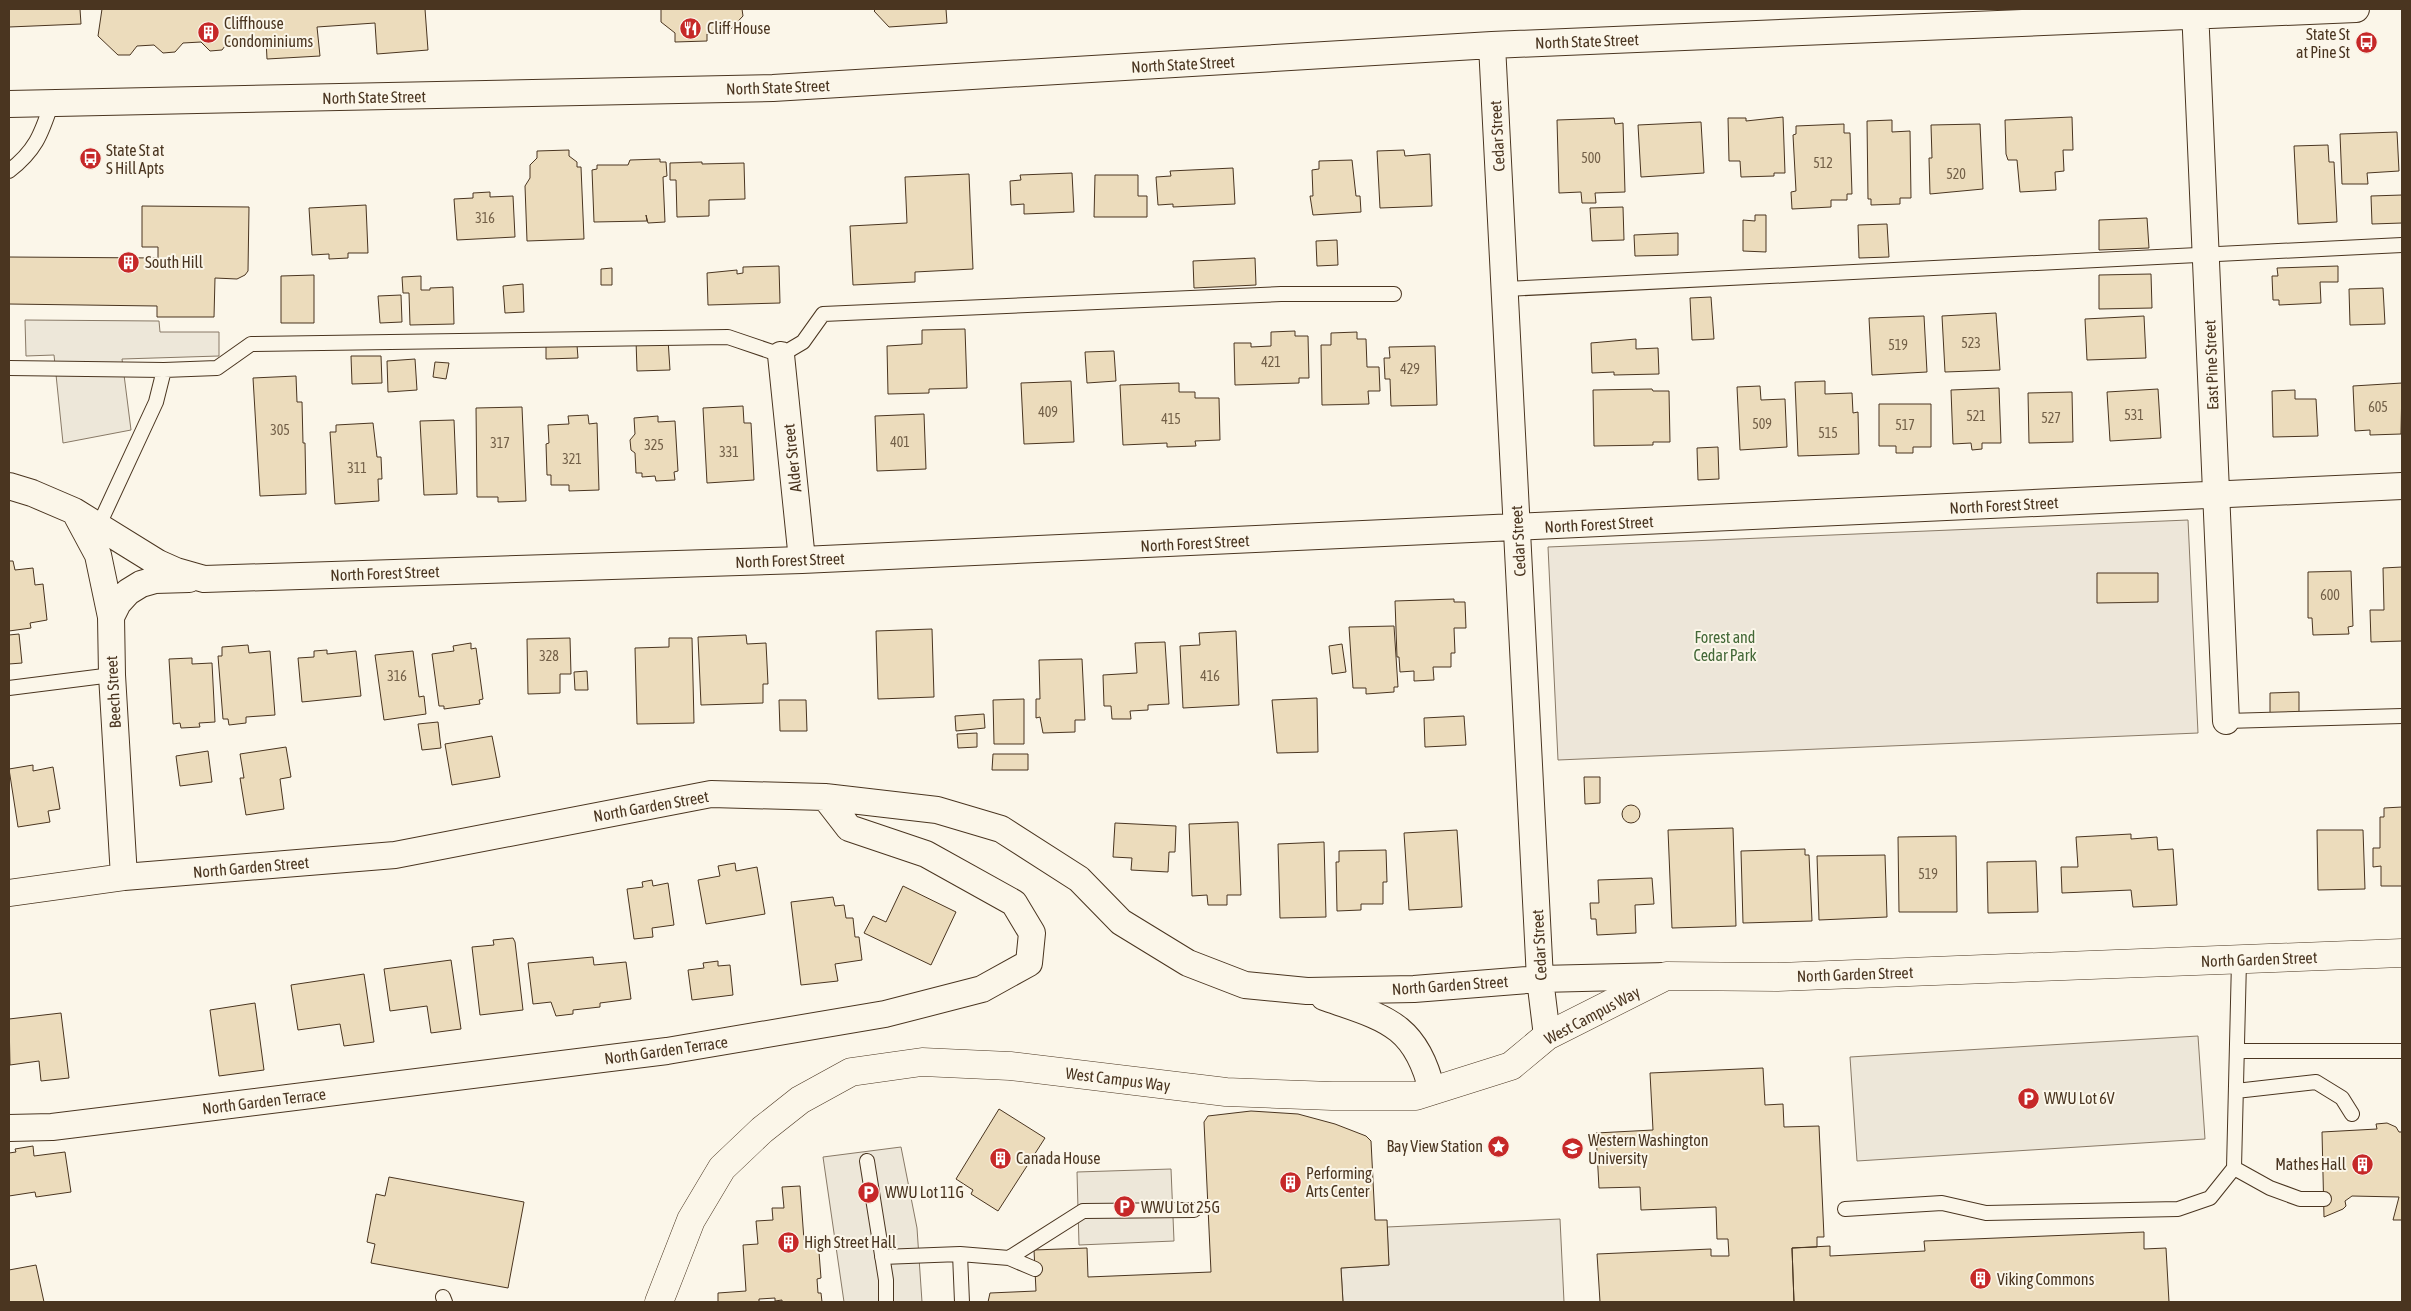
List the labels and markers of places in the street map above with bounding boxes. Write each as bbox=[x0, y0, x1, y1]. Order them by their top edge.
place label: Cliffhouse Condominiums bbox=[224, 14, 313, 50]
restaurant icon: Cliff House bbox=[679, 16, 703, 40]
place label: Cliff House bbox=[707, 19, 770, 37]
building icon: Cliffhouse Condominiums bbox=[196, 20, 220, 44]
place label: State St at Pine St bbox=[2296, 25, 2350, 61]
bus stop icon: State St at Pine St bbox=[2354, 31, 2378, 55]
place label: State St at S Hill Apts bbox=[106, 141, 165, 178]
bus stop icon: State St at S Hill Apts bbox=[78, 147, 102, 171]
building icon: South Hill bbox=[117, 250, 141, 274]
place label: South Hill bbox=[145, 253, 204, 271]
parking icon: WWU Lot 6V bbox=[2016, 1086, 2040, 1110]
place label: WWU Lot 6V bbox=[2044, 1089, 2115, 1107]
place label: Western Washington University bbox=[1588, 1131, 1708, 1168]
place icon: Bay View Station bbox=[1487, 1134, 1511, 1158]
place label: Bay View Station bbox=[1386, 1137, 1483, 1156]
school or university icon: Western Washington University bbox=[1560, 1137, 1584, 1161]
building icon: Canada House bbox=[988, 1146, 1012, 1170]
place label: Canada House bbox=[1016, 1149, 1101, 1167]
building icon: Mathes Hall bbox=[2350, 1152, 2374, 1176]
place label: Mathes Hall bbox=[2275, 1155, 2347, 1173]
place label: Performing Arts Center bbox=[1306, 1164, 1372, 1200]
building icon: Performing Arts Center bbox=[1278, 1170, 1302, 1194]
parking icon: WWU Lot 11G bbox=[857, 1180, 881, 1204]
place label: WWU Lot 11G bbox=[885, 1183, 964, 1201]
parking icon: WWU Lot 25G bbox=[1113, 1195, 1137, 1219]
place label: WWU Lot 25G bbox=[1141, 1198, 1220, 1216]
building icon: High Street Hall bbox=[776, 1230, 800, 1254]
place label: High Street Hall bbox=[804, 1233, 897, 1252]
building icon: Viking Commons bbox=[1969, 1267, 1993, 1291]
place label: Viking Commons bbox=[1997, 1270, 2095, 1289]

